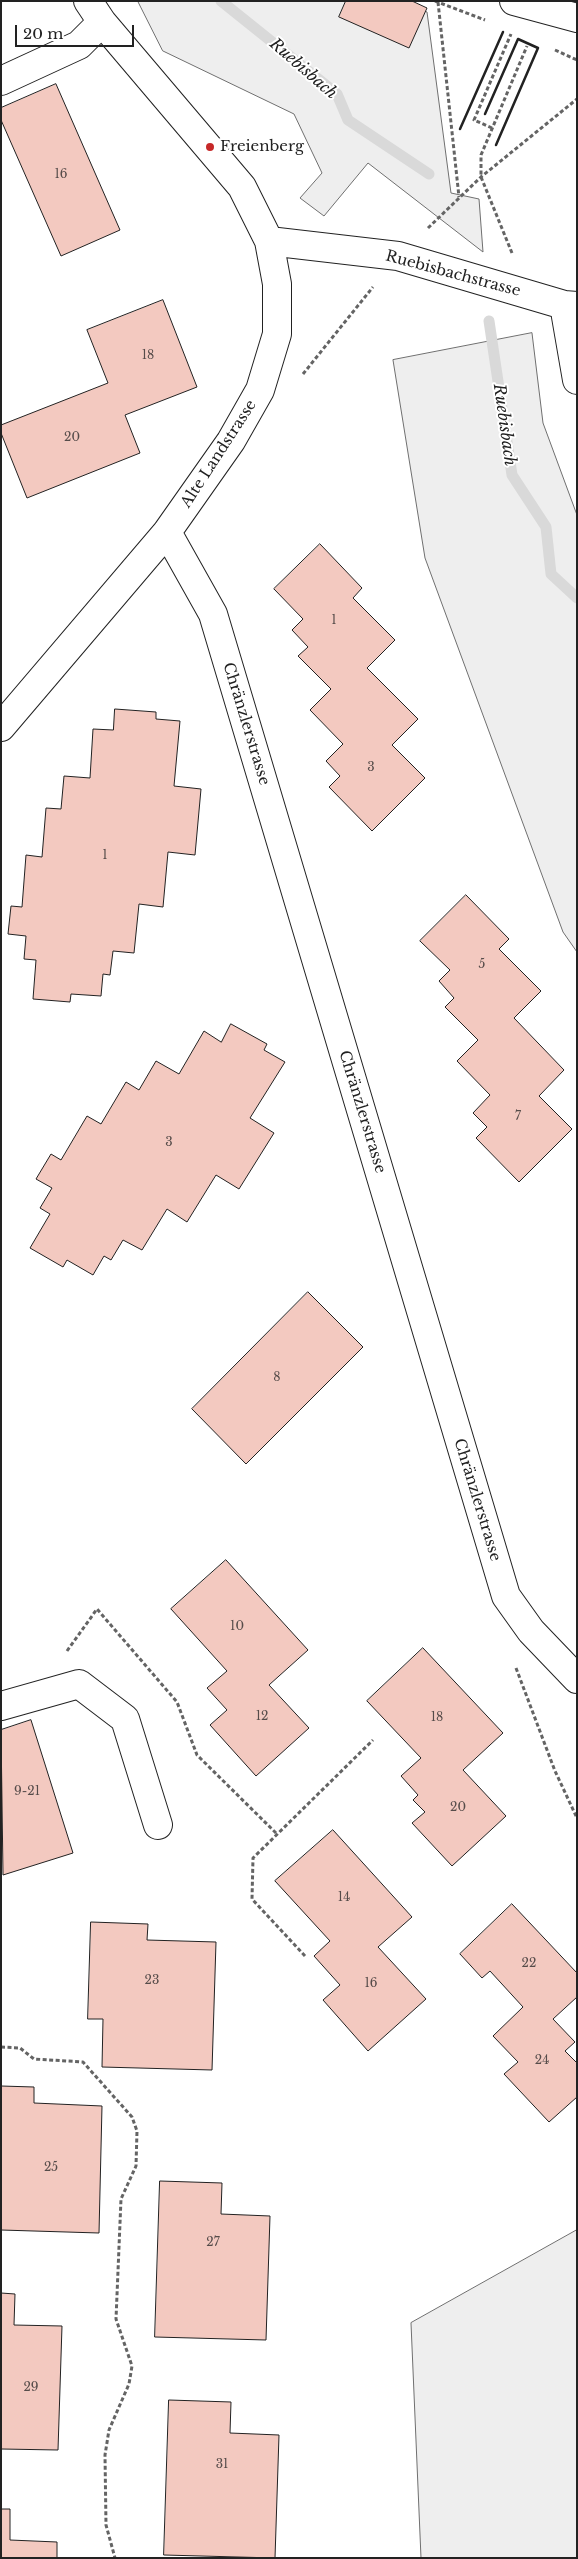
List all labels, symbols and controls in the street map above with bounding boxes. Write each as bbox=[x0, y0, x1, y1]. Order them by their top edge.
scale bar bbox=[18, 15, 136, 47]
text: 20 m bbox=[23, 24, 63, 43]
water label: Ruebisbach bbox=[265, 35, 341, 103]
place label: Freienberg bbox=[220, 138, 304, 156]
marker: Freienberg bbox=[204, 141, 216, 153]
house number: 16 bbox=[54, 168, 68, 182]
street label: Ruebisbachstrasse bbox=[384, 247, 522, 301]
house number: 18 bbox=[142, 349, 154, 363]
water label: Ruebisbach bbox=[489, 383, 519, 467]
street label: Alte Landstrasse bbox=[177, 397, 261, 511]
house number: 20 bbox=[64, 431, 80, 445]
house number: 1 bbox=[331, 614, 337, 628]
street label: Chränzlerstrasse bbox=[219, 661, 273, 787]
house number: 3 bbox=[367, 761, 375, 775]
house number: 1 bbox=[102, 849, 108, 863]
house number: 5 bbox=[479, 958, 485, 972]
street label: Chränzlerstrasse bbox=[335, 1049, 389, 1175]
house number: 7 bbox=[515, 1110, 521, 1124]
house number: 3 bbox=[165, 1136, 173, 1150]
house number: 8 bbox=[273, 1371, 281, 1385]
street label: Chränzlerstrasse bbox=[450, 1437, 504, 1563]
house number: 10 bbox=[230, 1620, 244, 1634]
house number: 12 bbox=[256, 1710, 268, 1724]
house number: 18 bbox=[431, 1711, 443, 1725]
house number: 9-21 bbox=[14, 1785, 40, 1799]
house number: 20 bbox=[450, 1801, 466, 1815]
house number: 14 bbox=[338, 1891, 350, 1905]
house number: 22 bbox=[522, 1957, 536, 1971]
house number: 23 bbox=[145, 1974, 159, 1988]
house number: 16 bbox=[364, 1977, 378, 1991]
house number: 24 bbox=[535, 2054, 549, 2068]
house number: 25 bbox=[44, 2161, 58, 2175]
house number: 27 bbox=[206, 2236, 220, 2250]
house number: 29 bbox=[23, 2381, 39, 2395]
house number: 31 bbox=[216, 2458, 228, 2472]

